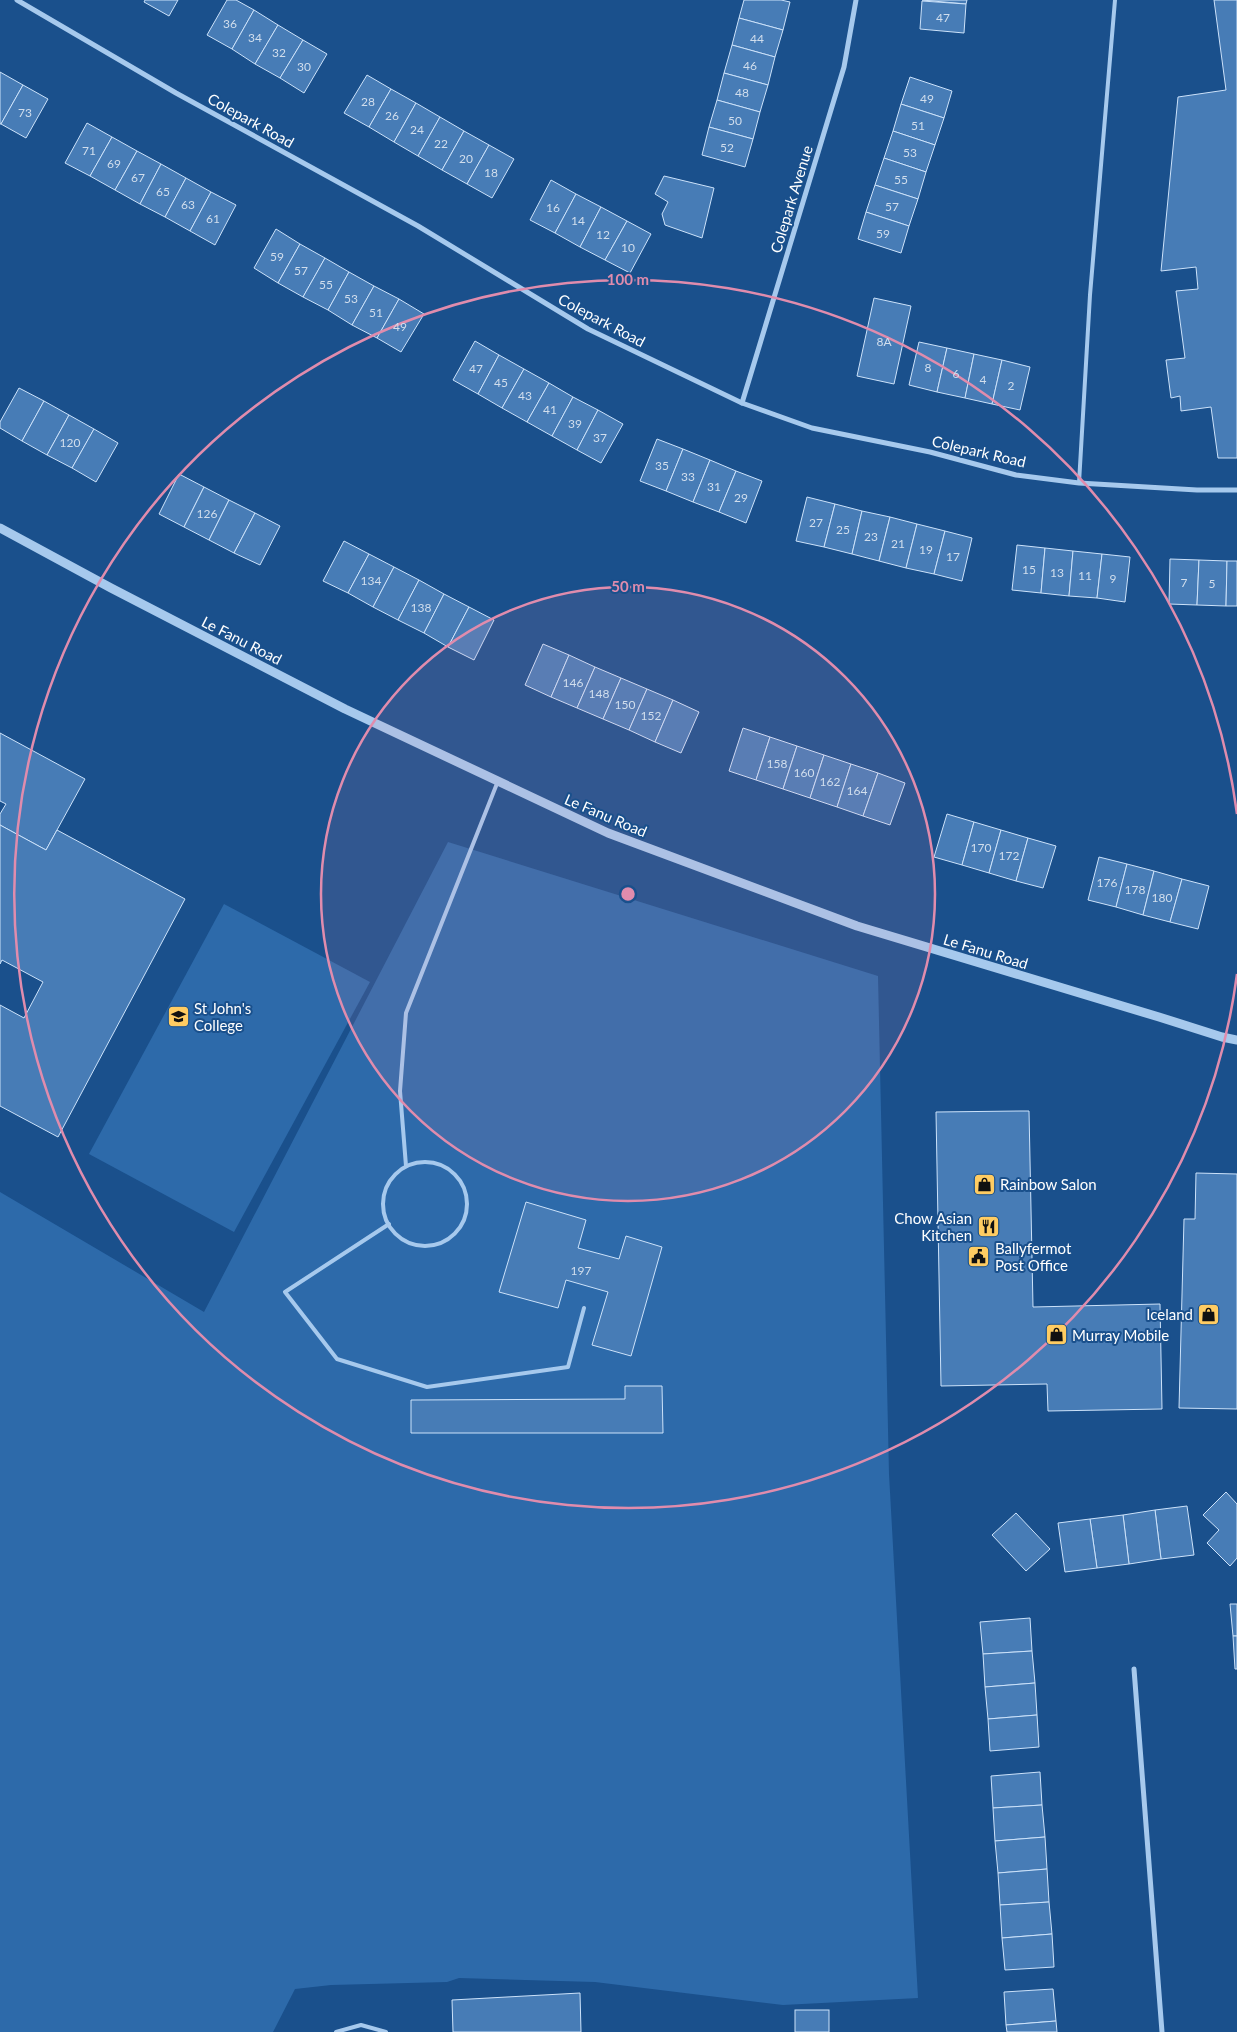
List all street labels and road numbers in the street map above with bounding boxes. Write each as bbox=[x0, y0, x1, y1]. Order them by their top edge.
street label: Colepark Road bbox=[205, 89, 297, 151]
street label: Colepark Avenue bbox=[766, 143, 816, 255]
street label: Colepark Road bbox=[555, 290, 649, 350]
street label: Colepark Road bbox=[930, 431, 1028, 471]
street label: Le Fanu Road bbox=[199, 612, 285, 668]
street label: Le Fanu Road bbox=[562, 790, 650, 840]
street label: Le Fanu Road bbox=[941, 930, 1031, 972]

